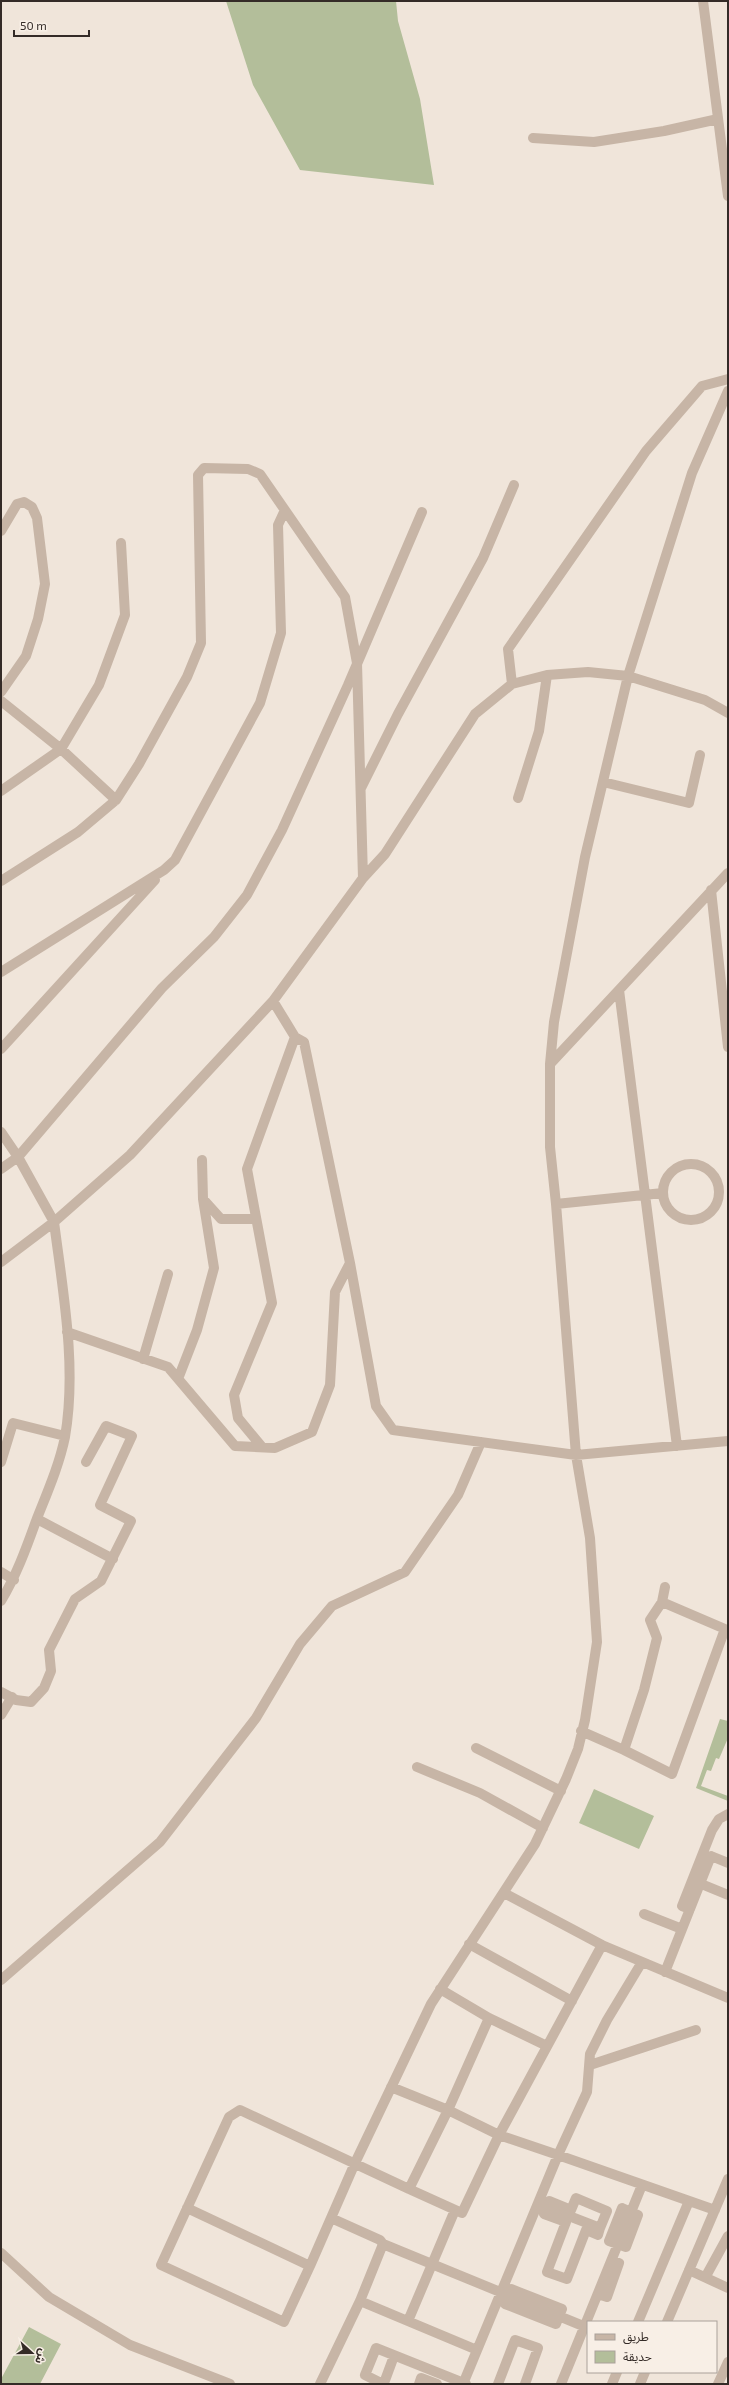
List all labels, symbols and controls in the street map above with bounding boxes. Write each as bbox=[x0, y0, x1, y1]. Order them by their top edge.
scale bar bbox=[14, 12, 89, 38]
text: 50 m bbox=[20, 18, 47, 32]
legend bbox=[587, 2321, 717, 2373]
text: طريق bbox=[623, 2329, 649, 2345]
north arrow bbox=[12, 2333, 52, 2373]
text: ش bbox=[32, 2347, 51, 2366]
text: حديقة bbox=[623, 2349, 652, 2364]

